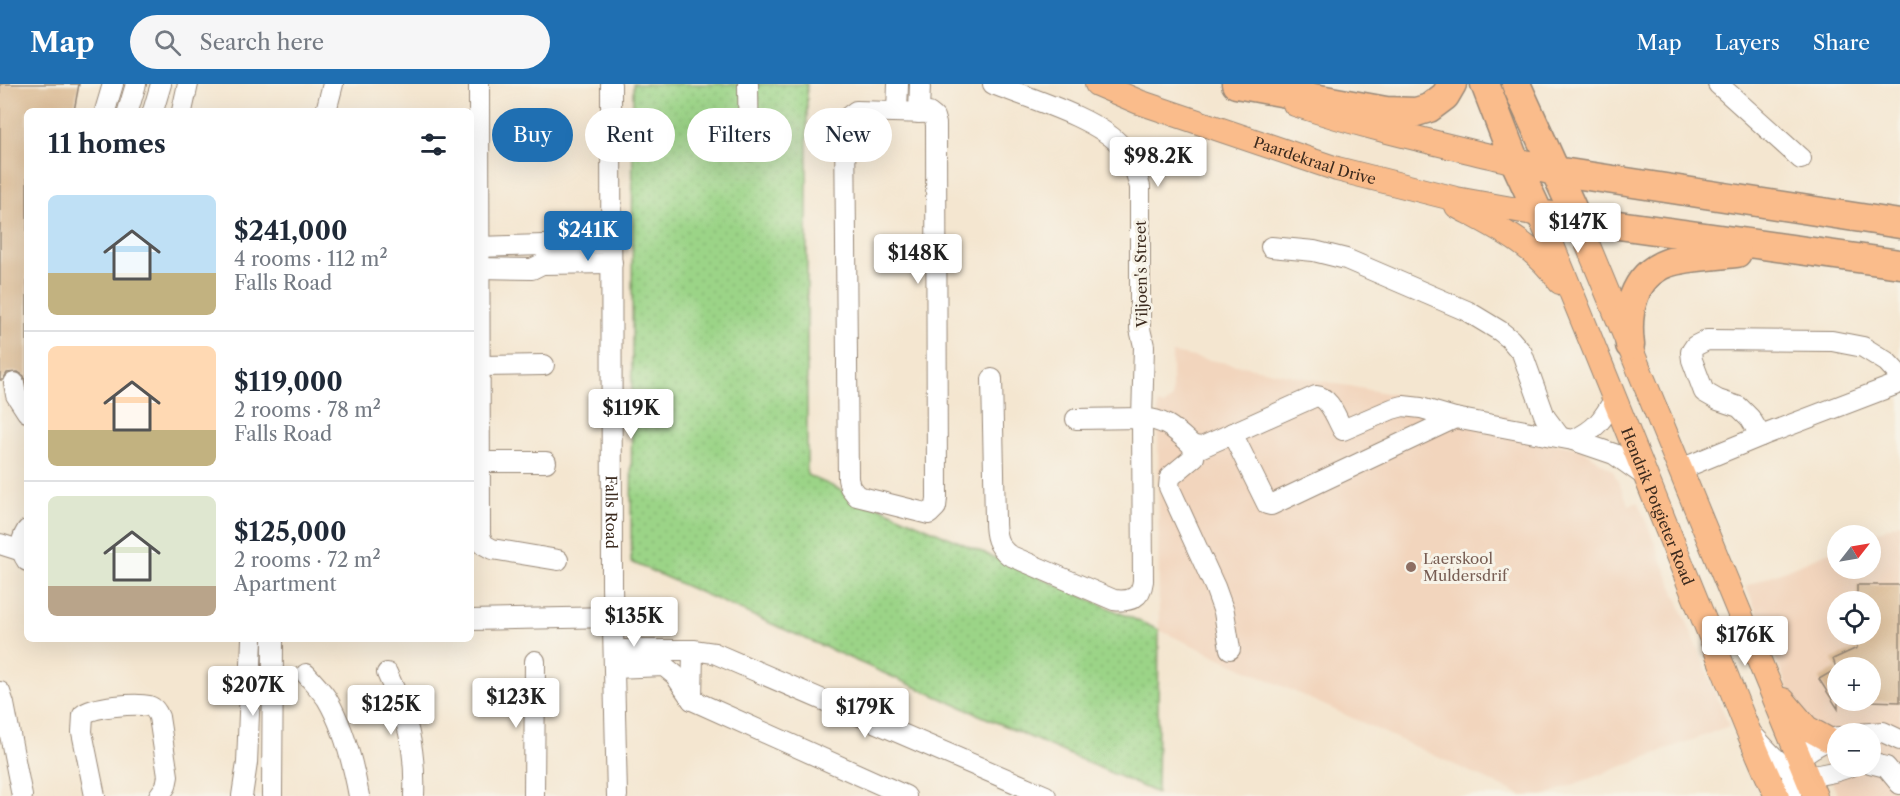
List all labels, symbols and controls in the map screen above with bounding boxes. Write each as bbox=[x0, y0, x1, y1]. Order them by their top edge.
search box bbox=[130, 15, 550, 69]
text: Map bbox=[30, 25, 94, 59]
icon: search bbox=[151, 26, 184, 59]
text: Search here bbox=[199, 29, 324, 56]
text: Map bbox=[1637, 30, 1682, 55]
text: Layers bbox=[1715, 30, 1780, 55]
text: Share bbox=[1813, 30, 1870, 55]
chip: Buy bbox=[492, 108, 573, 162]
chip: Rent bbox=[585, 108, 675, 162]
chip: Filters bbox=[687, 108, 792, 162]
chip: New bbox=[804, 108, 892, 162]
text: 11 homes bbox=[48, 128, 166, 160]
icon: filters bbox=[417, 128, 450, 161]
street label: Paardekraal Drive bbox=[1251, 132, 1378, 188]
pin: $98.2K bbox=[1109, 137, 1207, 188]
text: $98.2K bbox=[1124, 144, 1192, 168]
pin: $147K bbox=[1536, 203, 1620, 254]
text: $147K bbox=[1549, 210, 1607, 234]
pin: $241K bbox=[546, 211, 630, 262]
text: $241,000 bbox=[234, 215, 348, 247]
text: $241K bbox=[558, 218, 618, 242]
icon: home bbox=[96, 219, 168, 291]
street label: Viljoen's Street bbox=[1131, 220, 1151, 329]
pin: $148K bbox=[876, 234, 960, 285]
text: $148K bbox=[888, 241, 948, 265]
text: 4 rooms · 112 m² bbox=[234, 247, 388, 271]
text: Falls Road bbox=[234, 271, 332, 295]
text: $119,000 bbox=[234, 366, 343, 398]
icon: home bbox=[96, 370, 168, 442]
pin: $119K bbox=[589, 389, 673, 440]
text: $119K bbox=[602, 396, 660, 420]
text: 2 rooms · 78 m² bbox=[234, 398, 381, 422]
text: Falls Road bbox=[234, 422, 332, 446]
street label: Hendrik Potgieter Road bbox=[1617, 424, 1698, 588]
street label: Falls Road bbox=[602, 475, 621, 549]
text: $125,000 bbox=[234, 516, 346, 548]
icon: home bbox=[96, 520, 168, 592]
north arrow bbox=[1827, 525, 1881, 579]
map controls bbox=[1827, 525, 1881, 777]
text: 2 rooms · 72 m² bbox=[234, 548, 381, 572]
place label: Laerskool Muldersdrif bbox=[1423, 549, 1509, 585]
marker: Laerskool Muldersdrif bbox=[1404, 560, 1418, 574]
text: Apartment bbox=[234, 572, 337, 596]
button: locate bbox=[1827, 591, 1881, 645]
pin: $135K bbox=[592, 597, 676, 648]
text: $135K bbox=[605, 604, 663, 628]
pin: $176K bbox=[1703, 616, 1787, 667]
text: $176K bbox=[1716, 623, 1774, 647]
button: + bbox=[1827, 657, 1881, 711]
pin: $207K bbox=[211, 666, 295, 717]
text: $207K bbox=[222, 673, 284, 697]
pin: $123K bbox=[474, 678, 558, 729]
pin: $125K bbox=[349, 685, 433, 736]
text: $123K bbox=[486, 685, 546, 709]
pin: $179K bbox=[823, 688, 907, 739]
text: $125K bbox=[362, 692, 421, 716]
text: $179K bbox=[836, 695, 894, 719]
button: − bbox=[1827, 723, 1881, 777]

